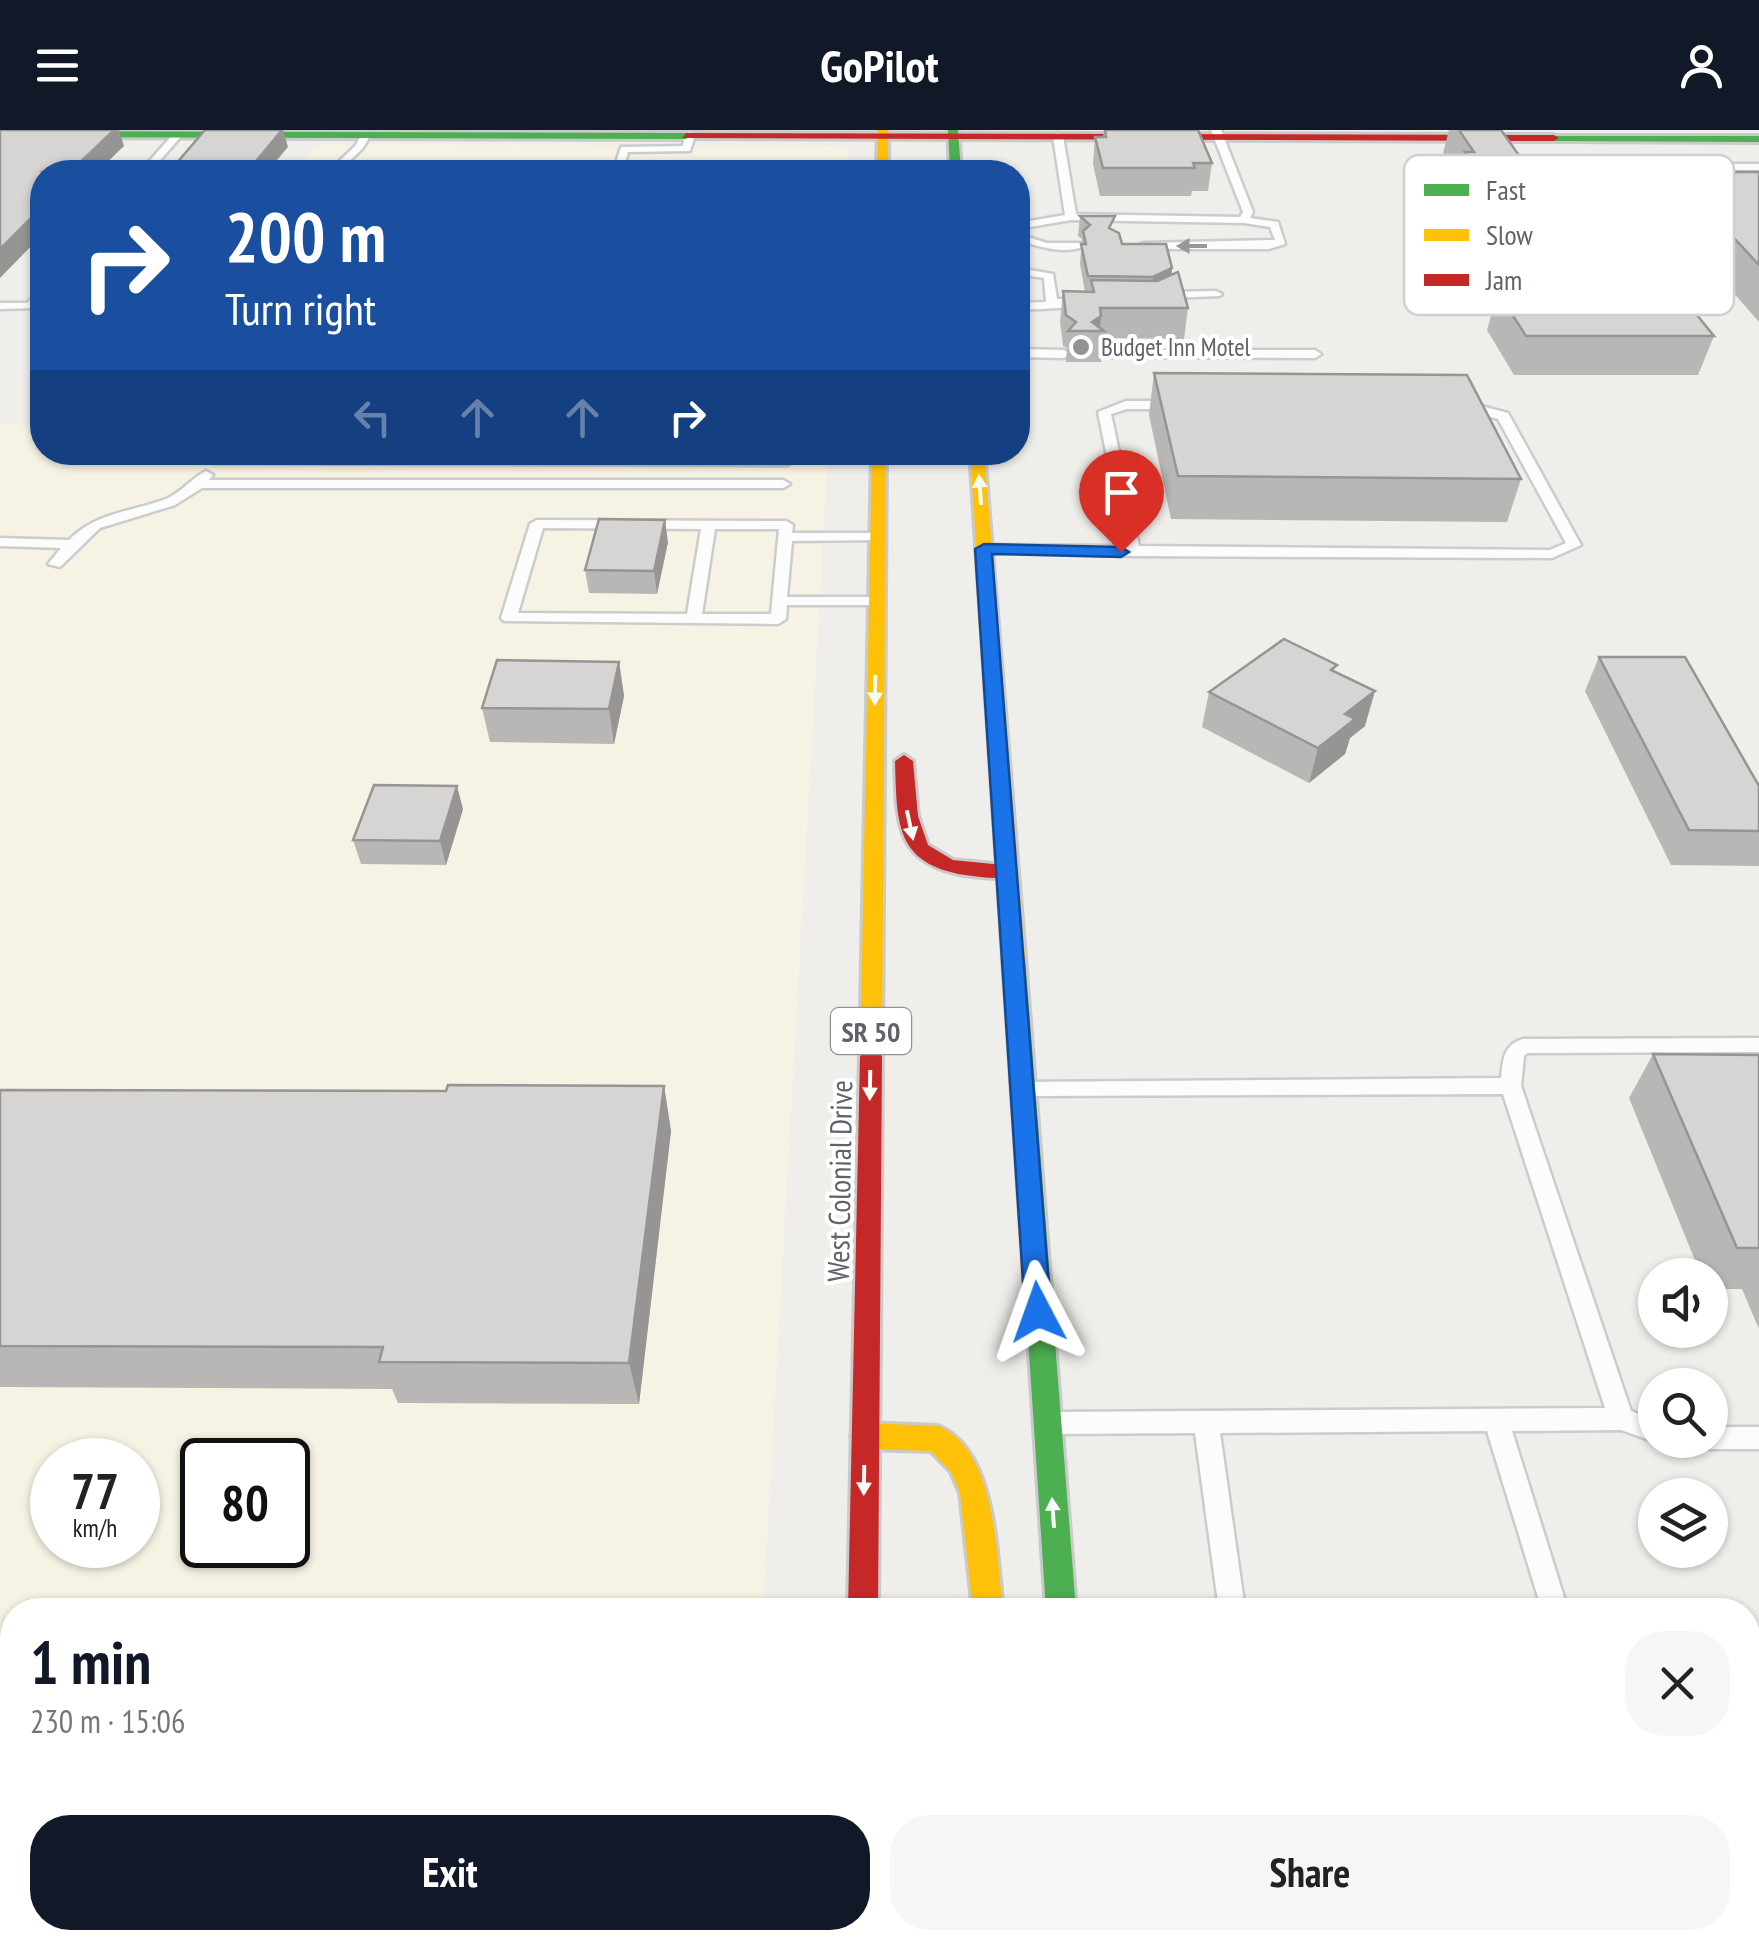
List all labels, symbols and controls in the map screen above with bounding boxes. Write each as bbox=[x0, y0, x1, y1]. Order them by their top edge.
text: GoPilot bbox=[820, 36, 939, 94]
icon: menu bbox=[30, 38, 85, 93]
icon: person bbox=[1674, 38, 1729, 93]
legend bbox=[1404, 155, 1734, 315]
text: Fast bbox=[1486, 171, 1526, 208]
text: 200 m bbox=[225, 191, 386, 281]
icon: right bbox=[60, 200, 190, 330]
text: Slow bbox=[1486, 216, 1533, 253]
one-way arrow bbox=[1176, 238, 1208, 254]
text: Jam bbox=[1485, 261, 1522, 298]
text: Turn right bbox=[225, 279, 376, 337]
place label: Budget Inn Motel bbox=[1101, 331, 1251, 363]
marker: Budget Inn Motel bbox=[1070, 336, 1092, 358]
icon: left bbox=[345, 390, 400, 445]
icon: ahead bbox=[450, 390, 505, 445]
icon: ahead bbox=[555, 390, 610, 445]
icon: right bbox=[660, 390, 715, 445]
pin bbox=[1079, 450, 1164, 553]
icon: arrive bbox=[1094, 465, 1149, 520]
one-way arrow bbox=[971, 474, 987, 506]
one-way arrow bbox=[867, 674, 883, 706]
one-way arrow bbox=[902, 810, 918, 841]
road number: SR 50 bbox=[831, 1008, 911, 1054]
one-way arrow bbox=[862, 1069, 878, 1101]
street label: West Colonial Drive bbox=[818, 1080, 860, 1282]
map controls bbox=[1638, 1258, 1728, 1568]
button: sound bbox=[1638, 1258, 1728, 1348]
position arrow bbox=[986, 1260, 1090, 1364]
button: search bbox=[1638, 1368, 1728, 1458]
speed limit sign: 80 bbox=[180, 1438, 310, 1568]
text: 77 bbox=[71, 1458, 119, 1523]
one-way arrow bbox=[856, 1464, 872, 1496]
button: layers bbox=[1638, 1478, 1728, 1568]
one-way arrow bbox=[1045, 1496, 1061, 1528]
text: km/h bbox=[73, 1512, 117, 1544]
text: 1 min bbox=[30, 1623, 151, 1701]
button: close bbox=[1625, 1631, 1730, 1736]
text: 230 m · 15:06 bbox=[30, 1700, 185, 1742]
button: Exit bbox=[30, 1815, 870, 1930]
button: Share bbox=[890, 1815, 1730, 1930]

